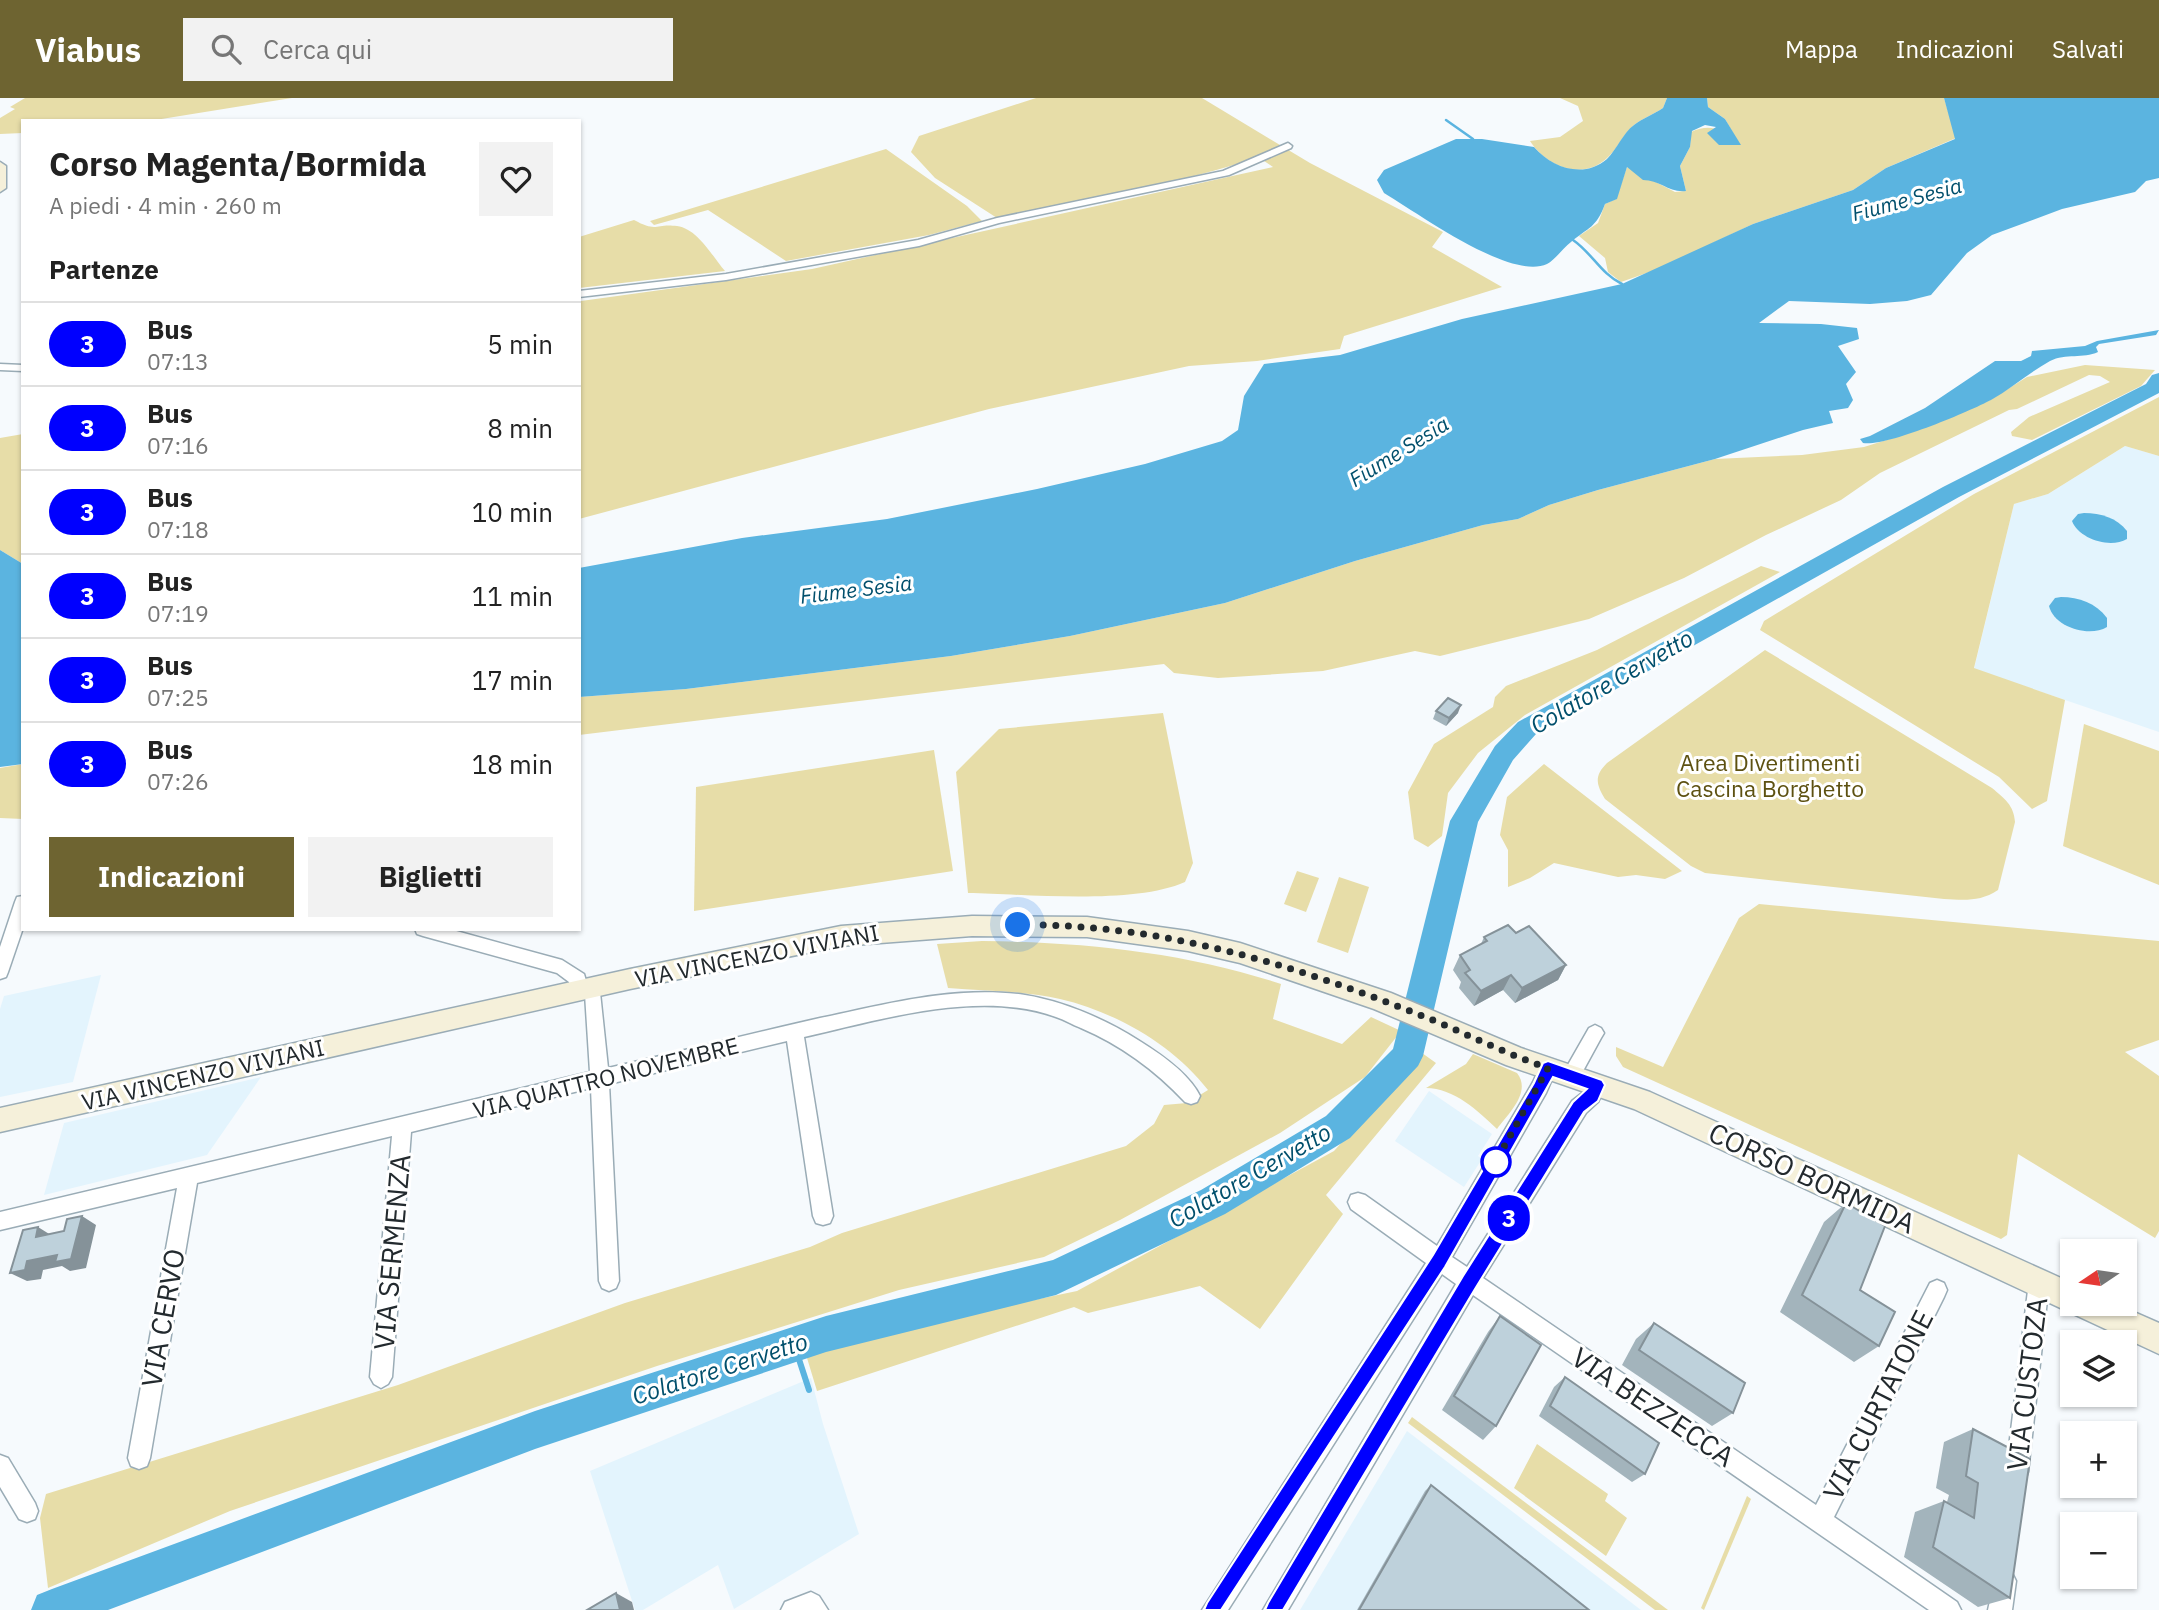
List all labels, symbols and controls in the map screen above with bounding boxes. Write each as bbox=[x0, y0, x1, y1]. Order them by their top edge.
search box bbox=[183, 18, 673, 81]
text: Viabus bbox=[35, 28, 141, 71]
icon: search bbox=[207, 30, 245, 68]
text: Cerca qui bbox=[263, 32, 372, 66]
text: Mappa bbox=[1785, 33, 1858, 65]
text: Indicazioni bbox=[1896, 33, 2014, 65]
text: Salvati bbox=[2052, 33, 2124, 65]
text: Corso Magenta/Bormida bbox=[49, 142, 427, 185]
button: heart bbox=[479, 142, 553, 216]
water label: Fiume Sesia bbox=[1849, 171, 1965, 227]
text: A piedi · 4 min · 260 m bbox=[49, 190, 282, 220]
text: Partenze bbox=[49, 252, 159, 286]
text: Bus bbox=[147, 312, 193, 346]
text: 5 min bbox=[487, 327, 553, 361]
text: 3 bbox=[80, 328, 95, 360]
text: 07:13 bbox=[147, 346, 209, 376]
text: Bus bbox=[147, 396, 193, 430]
water label: Fiume Sesia bbox=[1343, 409, 1454, 493]
text: 8 min bbox=[487, 411, 553, 445]
text: 3 bbox=[80, 412, 95, 444]
text: 07:16 bbox=[147, 430, 209, 460]
text: Bus bbox=[147, 480, 193, 514]
text: 10 min bbox=[472, 495, 553, 529]
text: 3 bbox=[80, 496, 95, 528]
text: 07:18 bbox=[147, 514, 209, 544]
text: Bus bbox=[147, 564, 193, 598]
water label: Fiume Sesia bbox=[798, 568, 914, 610]
text: 11 min bbox=[472, 579, 553, 613]
text: 3 bbox=[80, 580, 95, 612]
text: 07:19 bbox=[147, 598, 209, 628]
water label: Colatore Cervetto bbox=[1524, 622, 1699, 741]
text: Bus bbox=[147, 648, 193, 682]
text: 17 min bbox=[472, 663, 553, 697]
text: 3 bbox=[80, 664, 95, 696]
text: 07:25 bbox=[147, 682, 209, 712]
text: Bus bbox=[147, 732, 193, 766]
text: 18 min bbox=[472, 747, 553, 781]
park label: Area Divertimenti Cascina Borghetto bbox=[1676, 747, 1864, 803]
text: 3 bbox=[80, 748, 95, 780]
text: 07:26 bbox=[147, 766, 209, 796]
button: Indicazioni bbox=[49, 837, 294, 917]
button: Biglietti bbox=[308, 837, 553, 917]
your location bbox=[1000, 907, 1035, 942]
street label: VIA VINCENZO VIVIANI bbox=[632, 917, 881, 993]
street label: VIA QUATTRO NOVEMBRE bbox=[470, 1029, 742, 1125]
street label: VIA VINCENZO VIVIANI bbox=[79, 1032, 327, 1117]
street label: CORSO BORMIDA bbox=[1703, 1113, 1922, 1242]
water label: Colatore Cervetto bbox=[1162, 1116, 1337, 1235]
unlabelled marker bbox=[1481, 1147, 1511, 1177]
street label: VIA SERMENZA bbox=[365, 1152, 418, 1351]
line badge: 3 bbox=[1486, 1195, 1532, 1241]
text: 3 bbox=[1502, 1202, 1516, 1234]
north arrow bbox=[2060, 1239, 2137, 1316]
map controls bbox=[2060, 1239, 2137, 1589]
street label: VIA CERVO bbox=[132, 1246, 193, 1390]
street label: VIA CUSTOZA bbox=[1998, 1295, 2055, 1473]
street label: VIA CURTATONE bbox=[1814, 1304, 1941, 1506]
water label: Colatore Cervetto bbox=[628, 1325, 812, 1412]
button: layers bbox=[2060, 1330, 2137, 1407]
street label: VIA BEZZECCA bbox=[1565, 1339, 1742, 1475]
button: + bbox=[2060, 1421, 2137, 1498]
button: − bbox=[2060, 1512, 2137, 1589]

